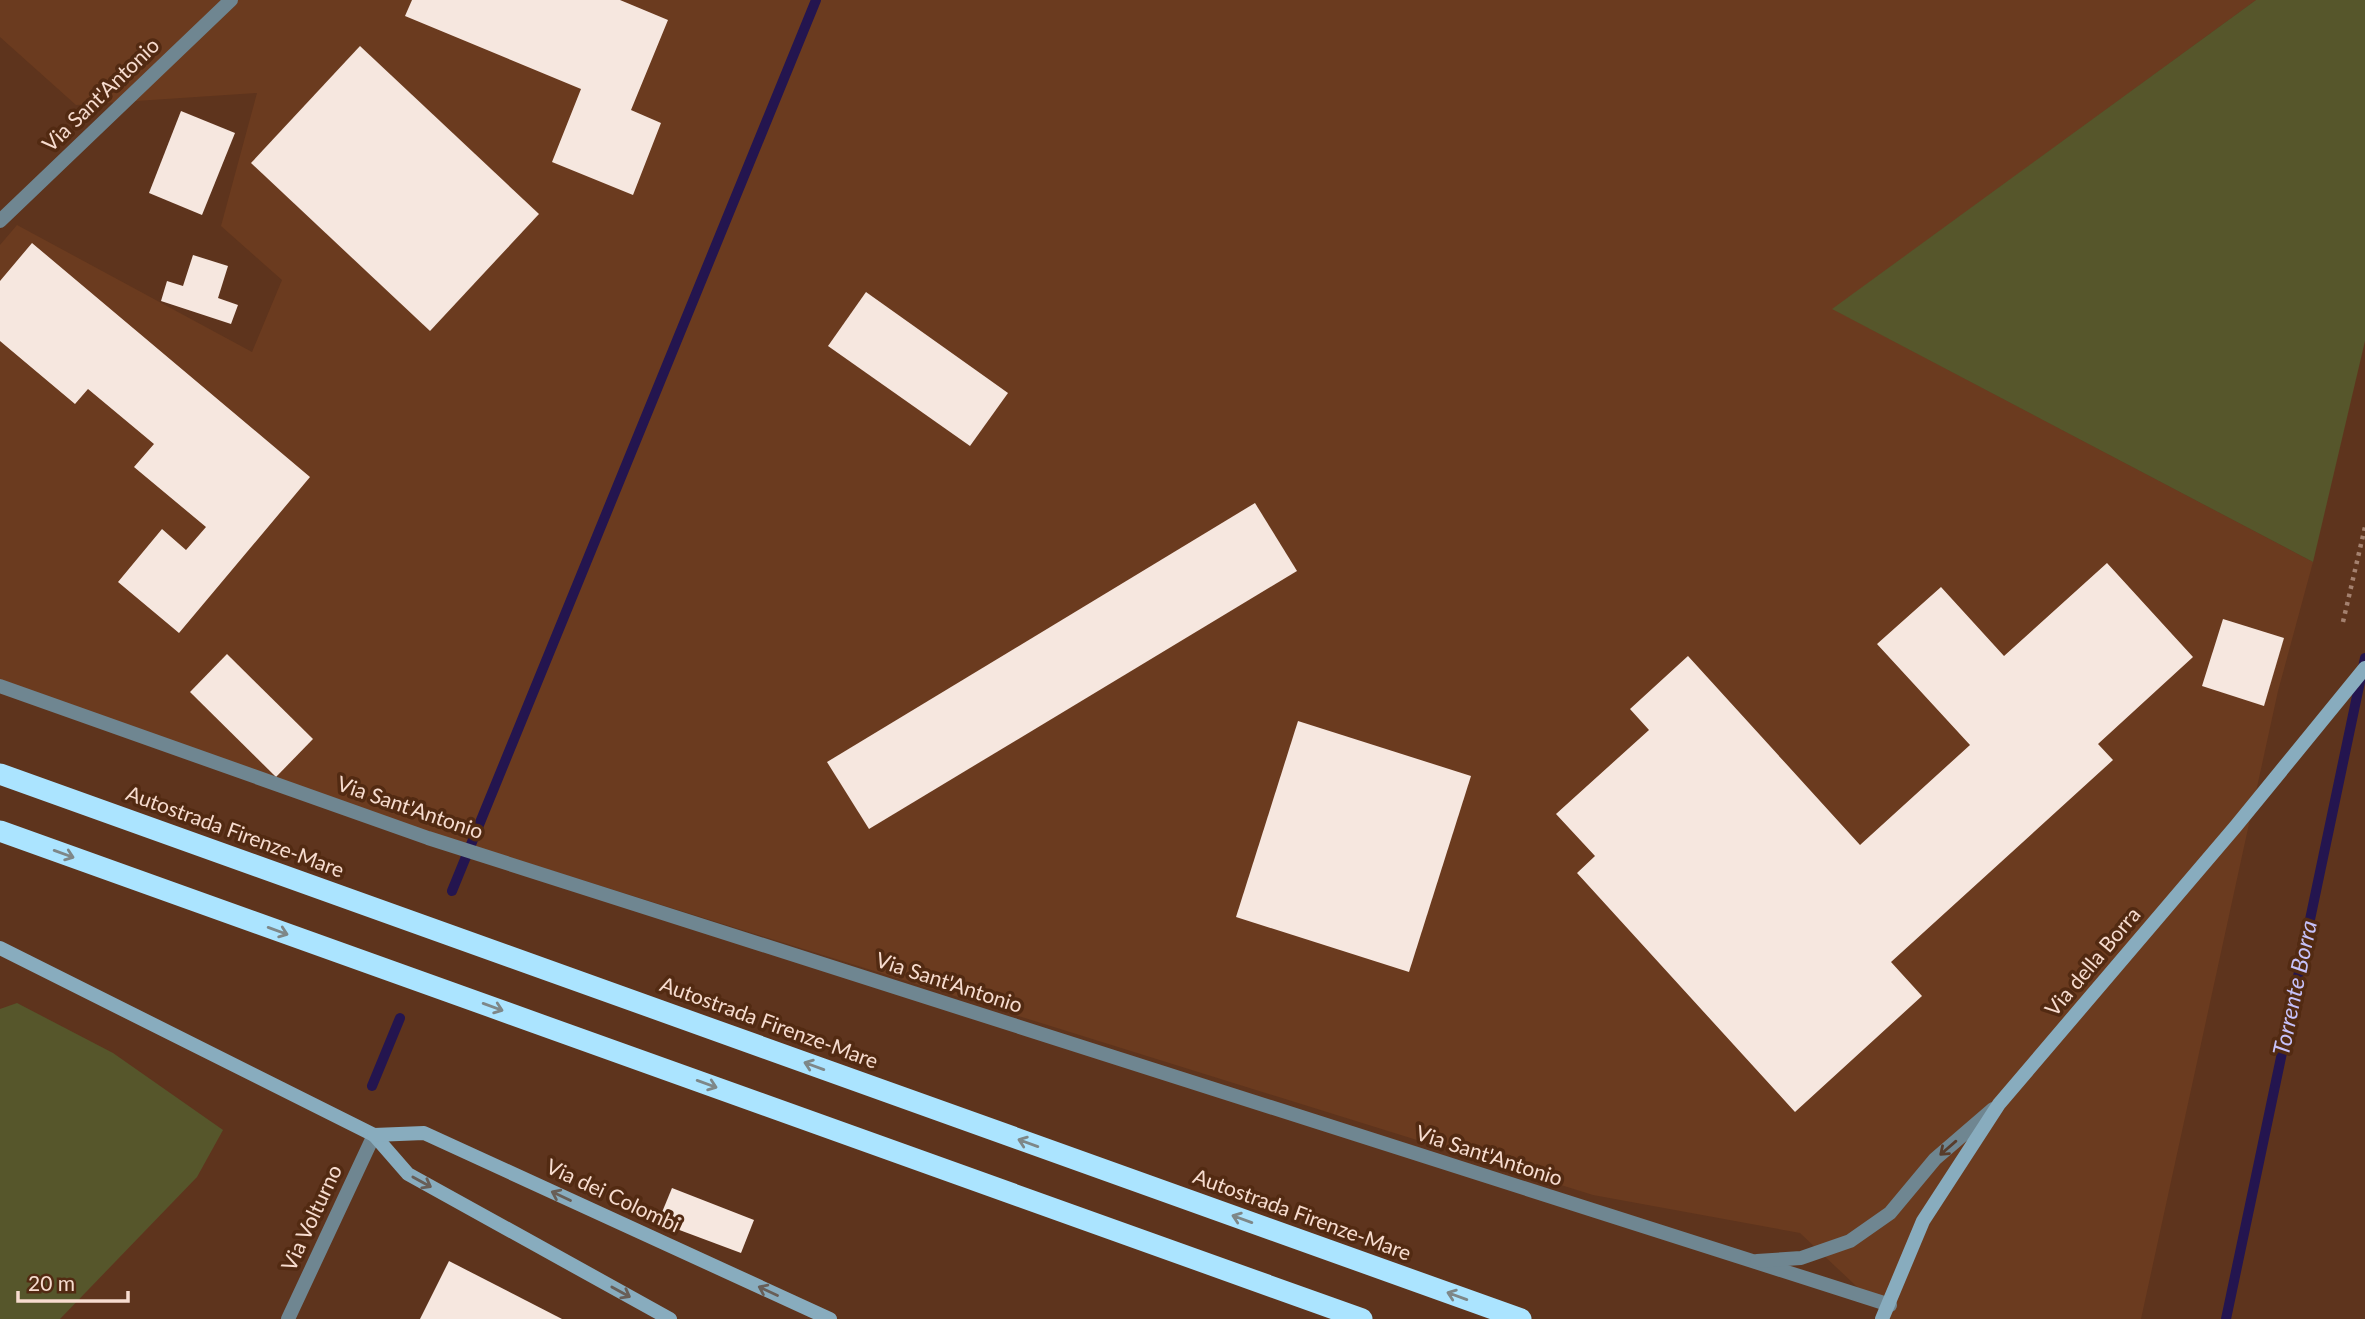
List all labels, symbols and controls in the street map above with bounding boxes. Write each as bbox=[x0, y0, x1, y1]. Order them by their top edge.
street label: Via Sant'Antonio bbox=[36, 32, 164, 156]
street label: Via Sant'Antonio bbox=[334, 770, 487, 843]
street label: Autostrada Firenze-Mare bbox=[123, 779, 348, 882]
one-way arrow bbox=[53, 849, 75, 861]
street label: Via della Borra bbox=[2039, 901, 2145, 1021]
water label: Torrente Borra bbox=[2266, 918, 2322, 1058]
one-way arrow bbox=[267, 925, 289, 938]
street label: Via Sant'Antonio bbox=[873, 946, 1026, 1017]
street label: Autostrada Firenze-Mare bbox=[657, 970, 882, 1073]
one-way arrow bbox=[481, 1002, 503, 1014]
one-way arrow bbox=[804, 1059, 826, 1071]
one-way arrow bbox=[695, 1079, 717, 1091]
street label: Via Sant'Antonio bbox=[1413, 1119, 1566, 1190]
one-way arrow bbox=[1018, 1135, 1040, 1148]
one-way arrow bbox=[1939, 1140, 1957, 1156]
street label: Via dei Colombi bbox=[543, 1153, 685, 1237]
street label: Via Volturno bbox=[275, 1160, 346, 1274]
street label: Autostrada Firenze-Mare bbox=[1190, 1162, 1415, 1265]
one-way arrow bbox=[412, 1175, 432, 1189]
one-way arrow bbox=[551, 1189, 572, 1202]
one-way arrow bbox=[1232, 1212, 1254, 1224]
scale bar bbox=[18, 1260, 128, 1304]
text: 20 m bbox=[28, 1270, 75, 1295]
one-way arrow bbox=[758, 1283, 779, 1297]
one-way arrow bbox=[611, 1285, 631, 1299]
one-way arrow bbox=[1446, 1289, 1468, 1301]

